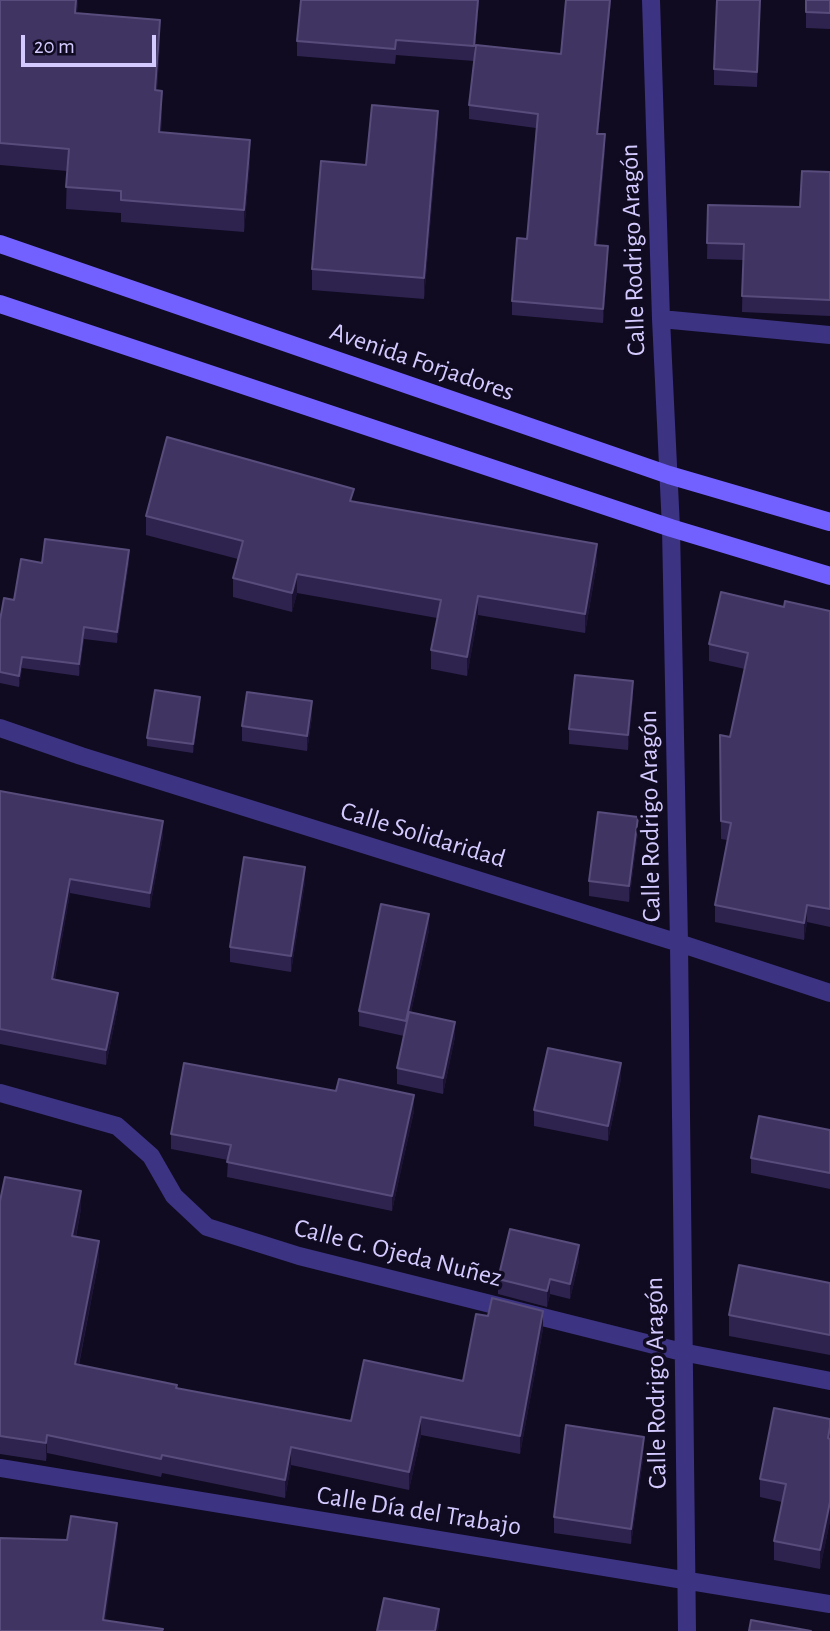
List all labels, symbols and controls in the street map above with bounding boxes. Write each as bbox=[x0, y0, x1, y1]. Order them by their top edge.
scale bar bbox=[24, 21, 159, 65]
text: 20 m bbox=[34, 36, 75, 57]
street label: Calle Rodrigo Aragón bbox=[614, 143, 652, 357]
street label: Avenida Forjadores bbox=[326, 316, 518, 408]
street label: Calle Rodrigo Aragón bbox=[633, 710, 667, 922]
street label: Calle Solidaridad bbox=[337, 795, 509, 875]
street label: Calle G. Ojeda Nuñez bbox=[291, 1212, 505, 1294]
street label: Calle Rodrigo Aragón bbox=[639, 1277, 673, 1489]
street label: Calle Día del Trabajo bbox=[315, 1479, 523, 1543]

